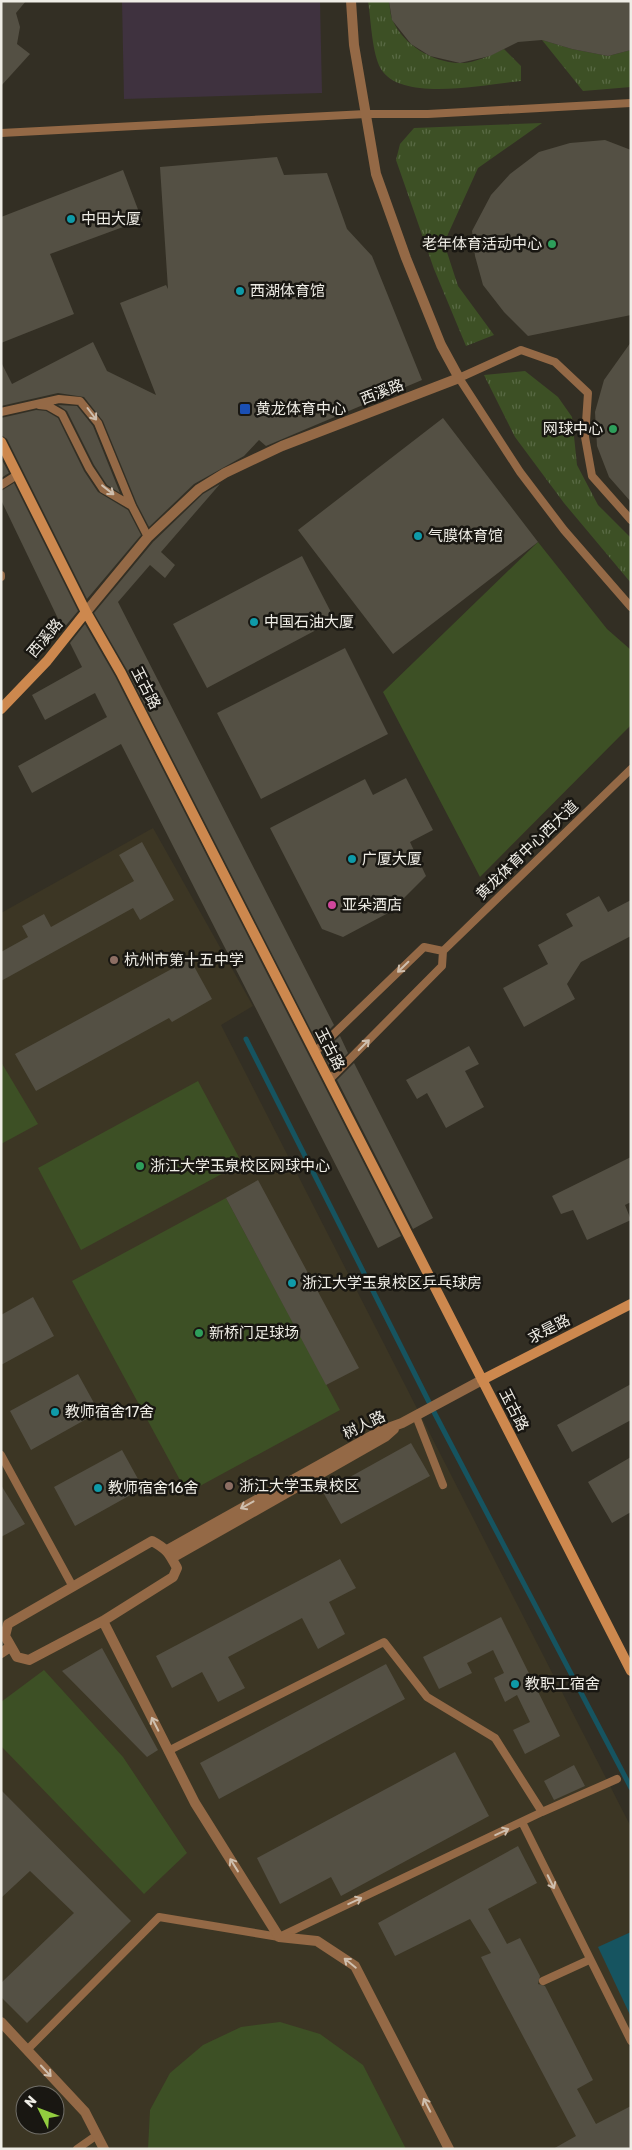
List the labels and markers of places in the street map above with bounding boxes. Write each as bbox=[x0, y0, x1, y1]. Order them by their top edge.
place label: 中田大厦 bbox=[81, 210, 141, 228]
marker: 中田大厦 bbox=[65, 213, 77, 225]
place label: 老年体育活动中心 bbox=[422, 235, 542, 253]
marker: 老年体育活动中心 bbox=[546, 238, 558, 250]
place label: 西湖体育馆 bbox=[250, 282, 325, 300]
marker: 西湖体育馆 bbox=[234, 285, 246, 297]
place label: 黄龙体育中心 bbox=[256, 400, 346, 418]
marker: 黄龙体育中心 bbox=[238, 402, 252, 416]
place label: 网球中心 bbox=[543, 420, 603, 438]
marker: 网球中心 bbox=[607, 423, 619, 435]
place label: 气膜体育馆 bbox=[428, 527, 503, 545]
marker: 气膜体育馆 bbox=[412, 530, 424, 542]
place label: 中国石油大厦 bbox=[264, 613, 354, 631]
marker: 中国石油大厦 bbox=[248, 616, 260, 628]
place label: 广厦大厦 bbox=[362, 850, 422, 868]
marker: 广厦大厦 bbox=[346, 853, 358, 865]
place label: 亚朵酒店 bbox=[342, 896, 402, 914]
marker: 亚朵酒店 bbox=[326, 899, 338, 911]
place label: 杭州市第十五中学 bbox=[124, 951, 244, 969]
marker: 杭州市第十五中学 bbox=[108, 954, 120, 966]
place label: 浙江大学玉泉校区网球中心 bbox=[150, 1157, 330, 1175]
marker: 浙江大学玉泉校区网球中心 bbox=[134, 1160, 146, 1172]
place label: 浙江大学玉泉校区乒乓球房 bbox=[302, 1274, 482, 1292]
marker: 浙江大学玉泉校区乒乓球房 bbox=[286, 1277, 298, 1289]
place label: 新桥门足球场 bbox=[209, 1324, 299, 1342]
marker: 新桥门足球场 bbox=[193, 1327, 205, 1339]
place label: 教师宿舍17舍 bbox=[65, 1403, 154, 1421]
marker: 教师宿舍17舍 bbox=[49, 1406, 61, 1418]
place label: 浙江大学玉泉校区 bbox=[239, 1477, 359, 1495]
place label: 教师宿舍16舍 bbox=[108, 1479, 198, 1497]
marker: 浙江大学玉泉校区 bbox=[223, 1480, 235, 1492]
marker: 教师宿舍16舍 bbox=[92, 1482, 104, 1494]
place label: 教职工宿舍 bbox=[525, 1675, 600, 1693]
marker: 教职工宿舍 bbox=[509, 1678, 521, 1690]

